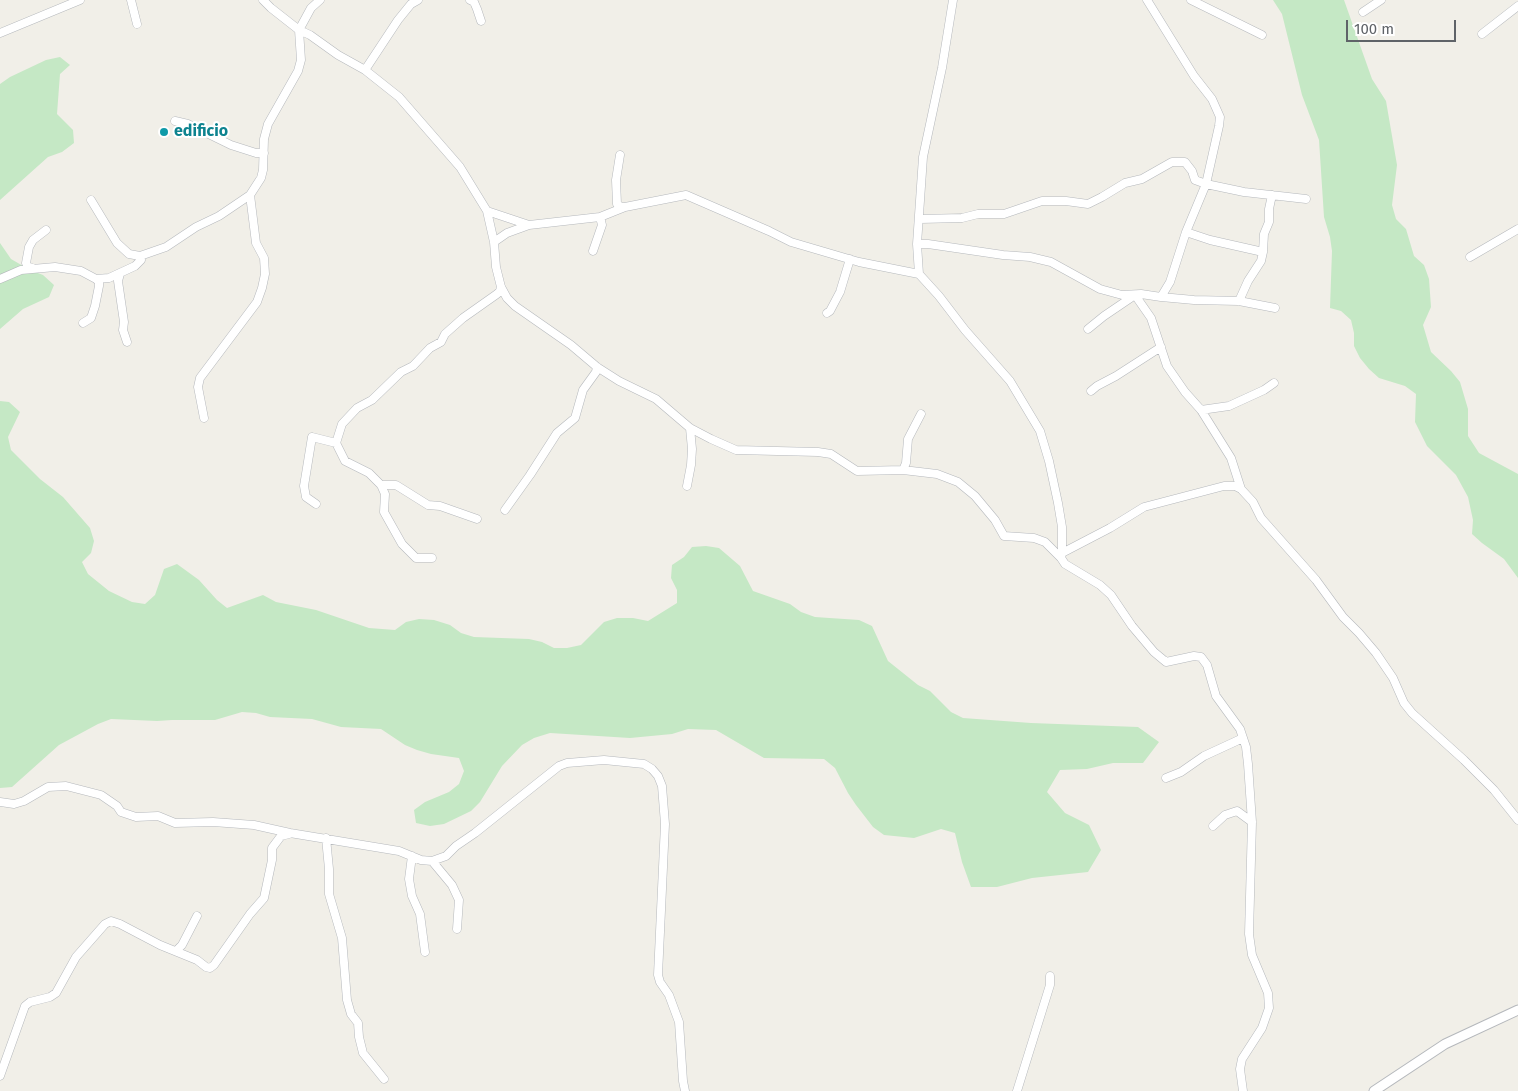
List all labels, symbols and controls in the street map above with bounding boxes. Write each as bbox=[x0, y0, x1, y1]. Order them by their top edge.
scale bar bbox=[1348, 10, 1458, 42]
text: 100 m bbox=[1354, 20, 1394, 38]
place label: edificio bbox=[174, 122, 228, 142]
marker: edificio bbox=[158, 126, 170, 138]

